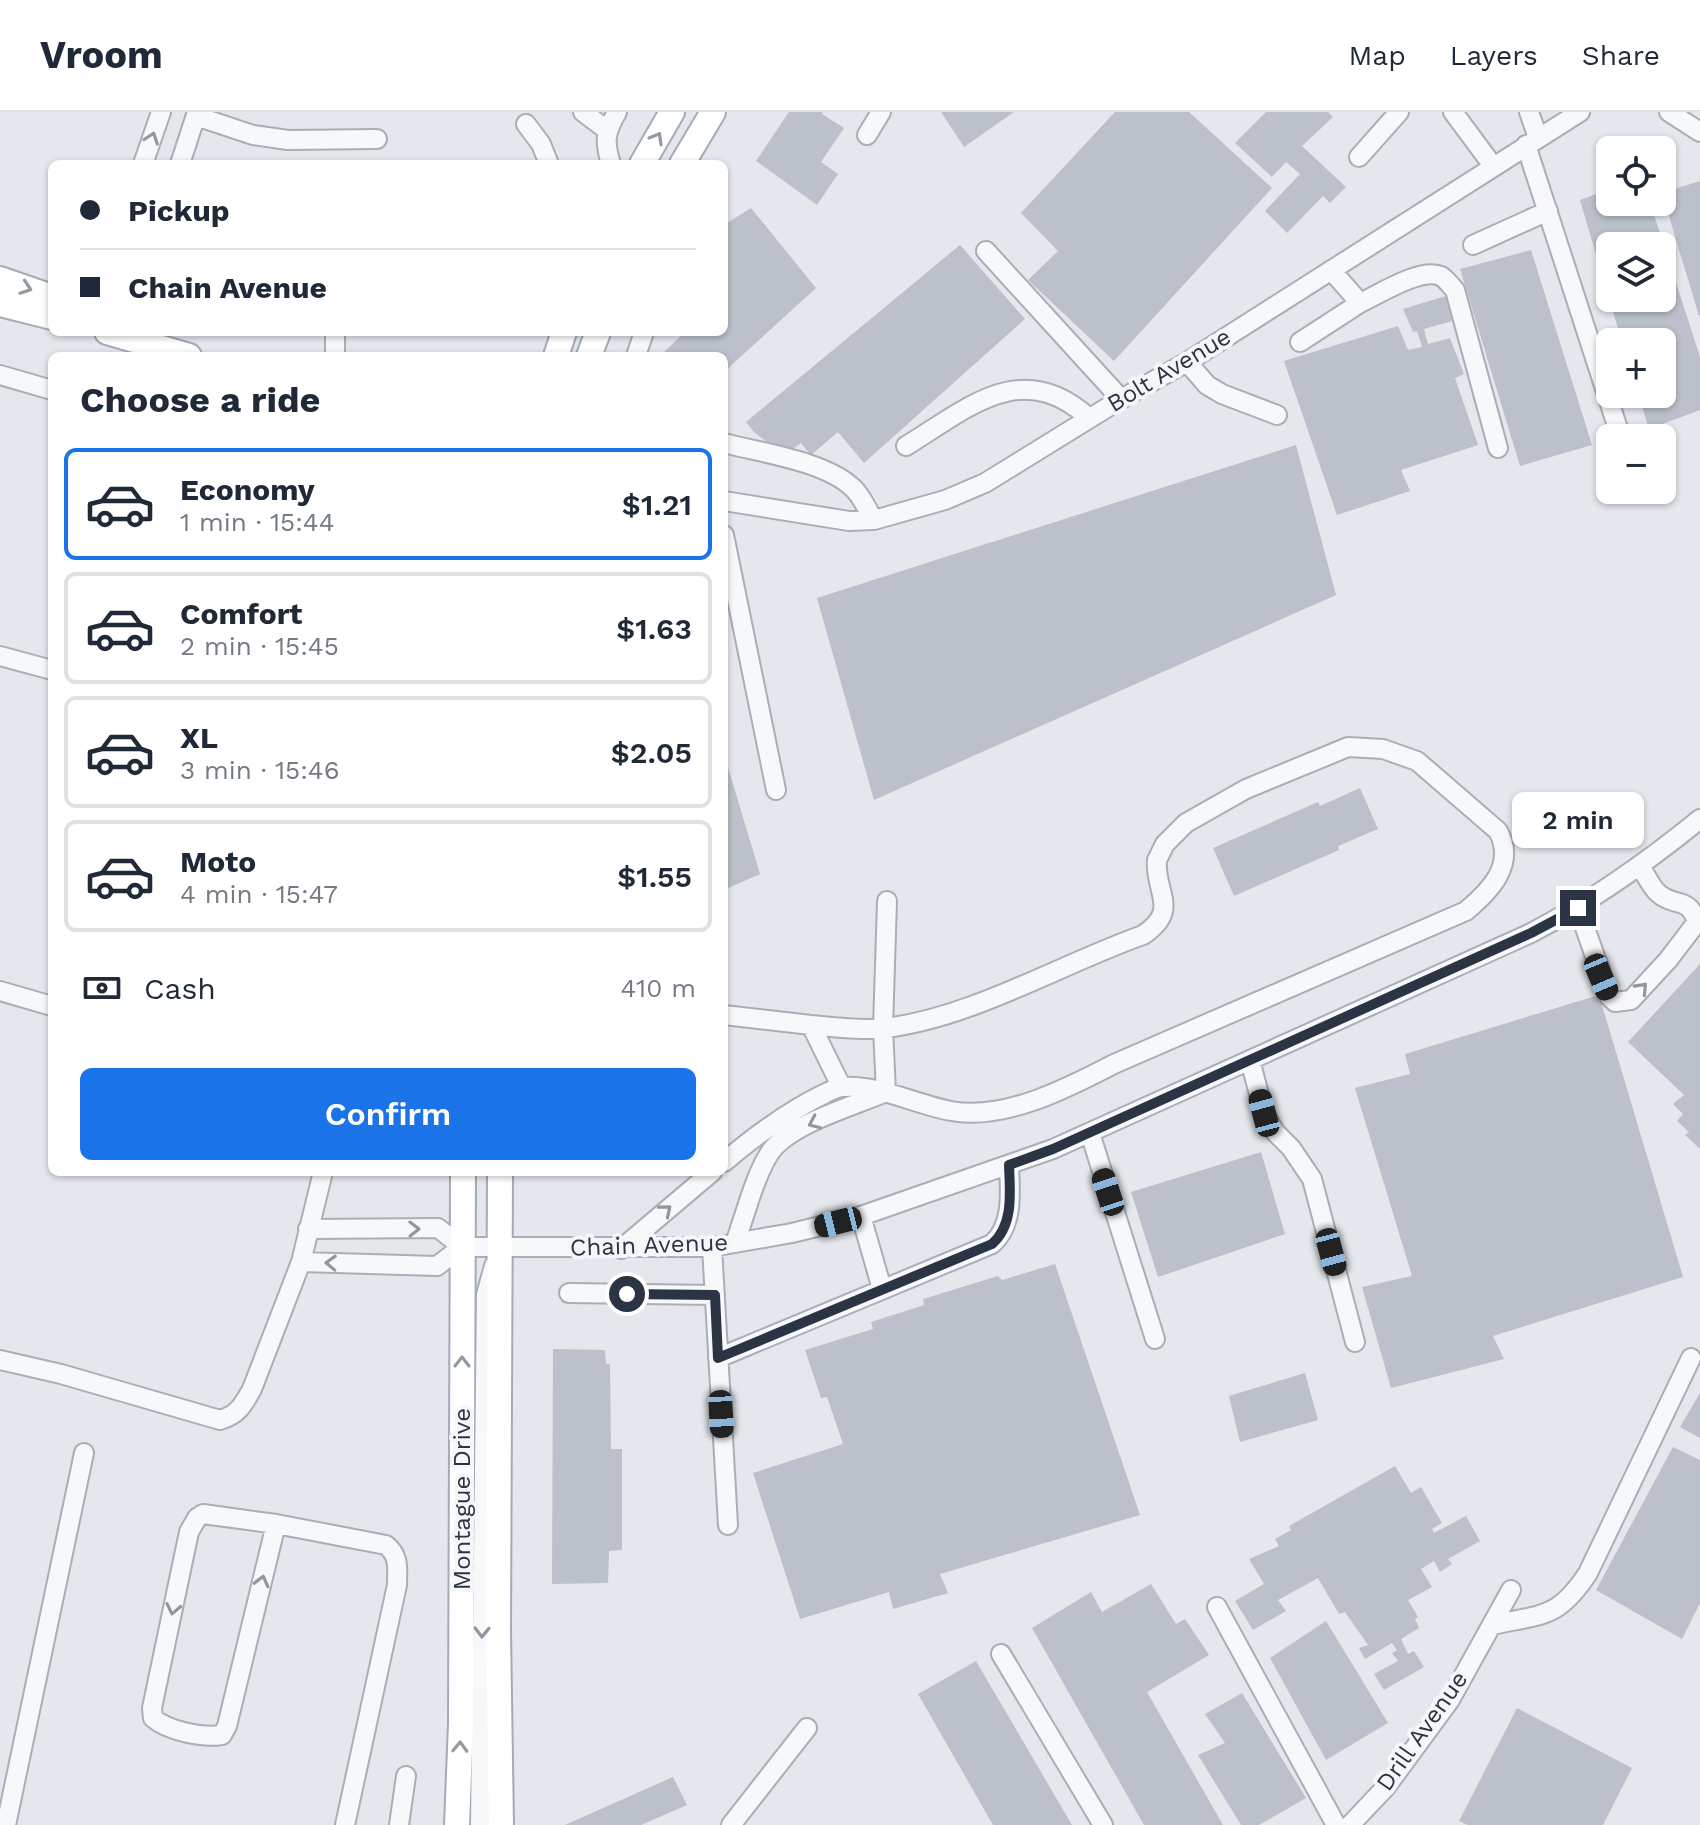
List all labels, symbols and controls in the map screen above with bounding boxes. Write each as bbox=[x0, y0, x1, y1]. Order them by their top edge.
text: Vroom bbox=[40, 33, 163, 77]
text: Map bbox=[1349, 39, 1406, 72]
text: Layers bbox=[1450, 39, 1538, 72]
text: Share bbox=[1582, 39, 1660, 72]
one-way arrow bbox=[142, 132, 158, 146]
one-way arrow bbox=[647, 132, 663, 147]
map controls bbox=[1596, 136, 1676, 504]
button: locate bbox=[1596, 136, 1676, 216]
text: Pickup bbox=[128, 193, 230, 228]
button: layers bbox=[1596, 232, 1676, 312]
text: Chain Avenue bbox=[128, 270, 327, 305]
one-way arrow bbox=[18, 279, 32, 295]
street label: Bolt Avenue bbox=[1102, 322, 1236, 418]
button: + bbox=[1596, 328, 1676, 408]
text: Choose a ride bbox=[80, 379, 320, 421]
button: − bbox=[1596, 424, 1676, 504]
icon: car bbox=[84, 468, 156, 540]
text: Economy bbox=[180, 472, 315, 507]
text: $1.21 bbox=[622, 487, 692, 522]
text: 1 min · 15:44 bbox=[180, 507, 335, 537]
icon: car bbox=[84, 592, 156, 664]
text: Comfort bbox=[180, 596, 302, 631]
text: $1.63 bbox=[616, 611, 692, 646]
text: 2 min · 15:45 bbox=[180, 631, 339, 661]
icon: car bbox=[84, 716, 156, 788]
text: XL bbox=[180, 720, 218, 755]
text: $2.05 bbox=[611, 735, 692, 770]
text: 3 min · 15:46 bbox=[180, 755, 340, 785]
callout: 2 min bbox=[1512, 792, 1644, 848]
text: 2 min bbox=[1542, 805, 1614, 835]
icon: car bbox=[84, 840, 156, 912]
text: Moto bbox=[180, 844, 256, 879]
text: $1.55 bbox=[617, 859, 692, 894]
text: 4 min · 15:47 bbox=[180, 879, 338, 909]
route end bbox=[1560, 890, 1596, 926]
car bbox=[1581, 950, 1621, 1004]
icon: cash bbox=[80, 966, 124, 1010]
text: Cash bbox=[144, 971, 216, 1006]
text: 410 m bbox=[621, 973, 696, 1003]
one-way arrow bbox=[1633, 982, 1647, 997]
button: Confirm bbox=[80, 1068, 696, 1160]
car bbox=[1246, 1087, 1282, 1139]
one-way arrow bbox=[808, 1113, 823, 1129]
car bbox=[1089, 1165, 1127, 1219]
one-way arrow bbox=[657, 1205, 671, 1220]
car bbox=[812, 1205, 864, 1239]
one-way arrow bbox=[408, 1220, 421, 1237]
car bbox=[1313, 1226, 1349, 1278]
street label: Chain Avenue bbox=[569, 1228, 729, 1262]
one-way arrow bbox=[324, 1255, 337, 1272]
route start bbox=[609, 1276, 645, 1312]
one-way arrow bbox=[453, 1355, 471, 1368]
car bbox=[708, 1389, 734, 1439]
street label: Montague Drive bbox=[448, 1408, 476, 1590]
one-way arrow bbox=[253, 1574, 270, 1588]
one-way arrow bbox=[165, 1601, 182, 1615]
one-way arrow bbox=[473, 1626, 490, 1639]
street label: Drill Avenue bbox=[1371, 1666, 1473, 1796]
one-way arrow bbox=[451, 1740, 468, 1753]

